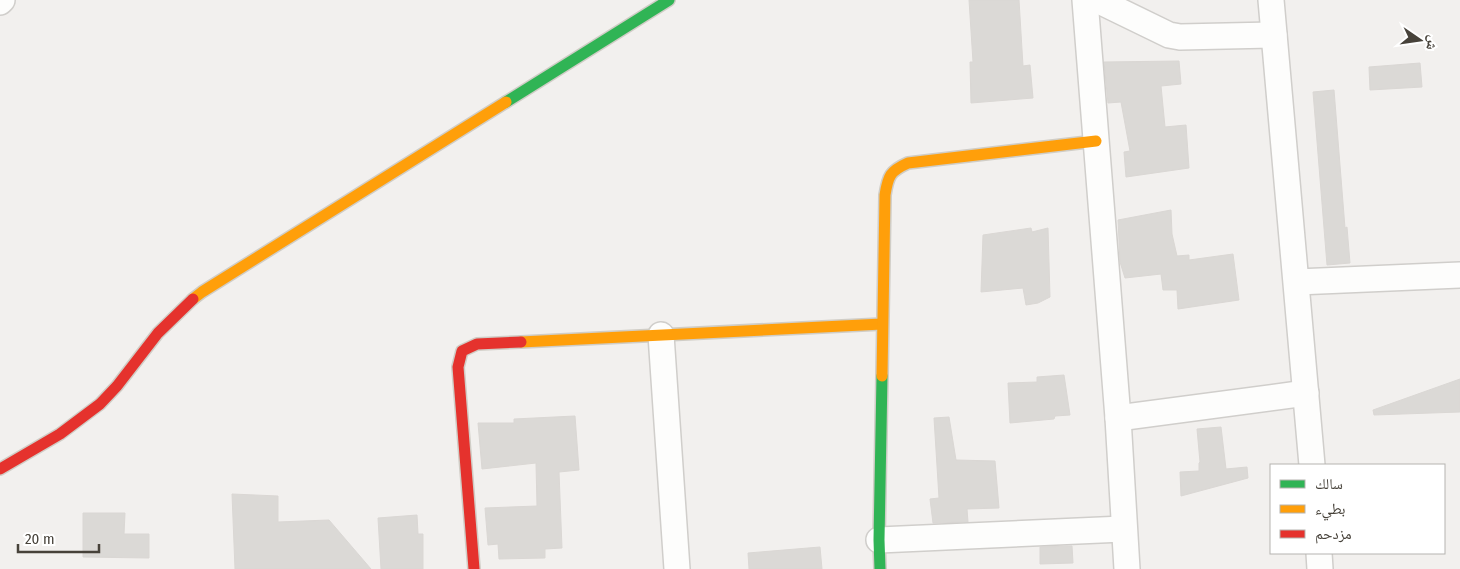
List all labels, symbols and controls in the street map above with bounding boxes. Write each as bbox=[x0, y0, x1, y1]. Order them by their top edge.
north arrow bbox=[1395, 15, 1445, 65]
text: ش bbox=[1422, 34, 1442, 52]
legend bbox=[1270, 464, 1445, 554]
text: سالك bbox=[1315, 475, 1343, 493]
text: بطيء bbox=[1315, 500, 1345, 521]
scale bar bbox=[18, 522, 99, 554]
text: مزدحم bbox=[1315, 525, 1352, 544]
text: 20 m bbox=[25, 530, 55, 548]

